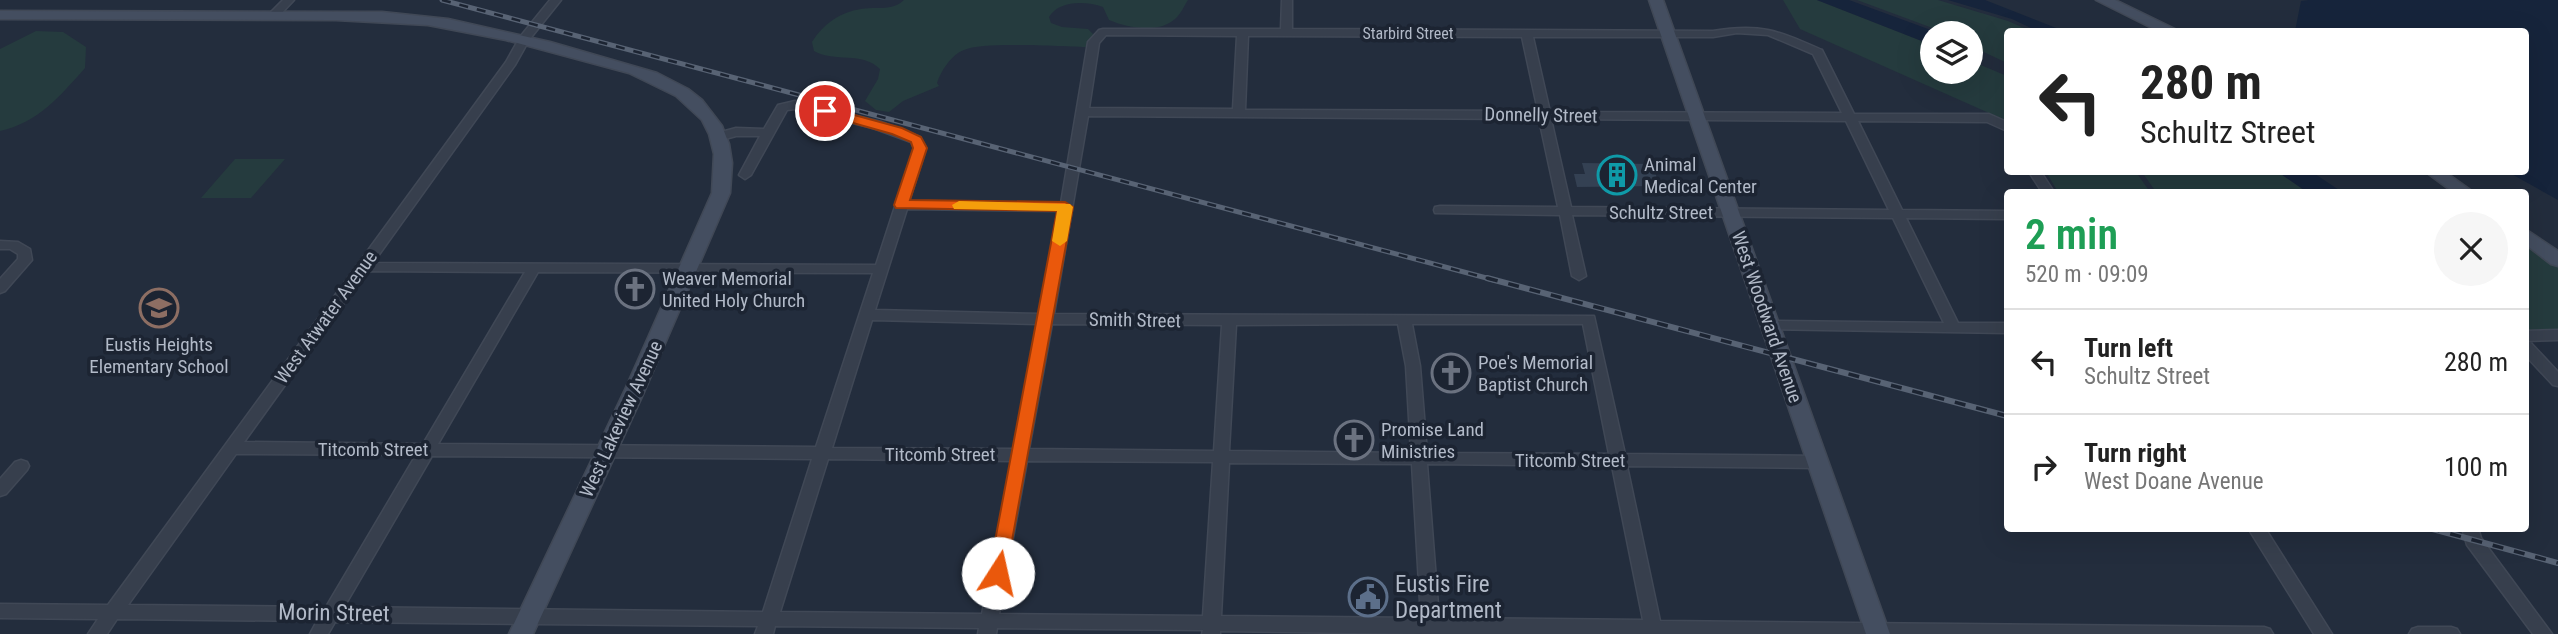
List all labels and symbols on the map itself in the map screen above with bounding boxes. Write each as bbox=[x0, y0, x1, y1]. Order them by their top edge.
street label: Starbird Street bbox=[1363, 24, 1454, 43]
pin bbox=[795, 81, 855, 141]
street label: Donnelly Street bbox=[1484, 103, 1598, 127]
place label: Animal Medical Center bbox=[1644, 153, 1757, 198]
building icon: Animal Medical Center bbox=[1596, 154, 1638, 196]
street label: Schultz Street bbox=[1609, 201, 1713, 224]
street label: West Woodward Avenue bbox=[1727, 228, 1807, 406]
street label: West Atwater Avenue bbox=[270, 246, 382, 388]
place label: Weaver Memorial United Holy Church bbox=[662, 267, 805, 312]
church icon: Weaver Memorial United Holy Church bbox=[614, 268, 656, 310]
school or university icon: Eustis Heights Elementary School bbox=[138, 287, 180, 329]
street label: Smith Street bbox=[1089, 308, 1181, 332]
place label: Eustis Heights Elementary School bbox=[89, 333, 229, 378]
street label: West Lakeview Avenue bbox=[575, 337, 667, 501]
place label: Poe's Memorial Baptist Church bbox=[1478, 351, 1593, 396]
church icon: Poe's Memorial Baptist Church bbox=[1430, 352, 1472, 394]
place label: Promise Land Ministries bbox=[1381, 418, 1484, 463]
church icon: Promise Land Ministries bbox=[1333, 419, 1375, 461]
street label: Titcomb Street bbox=[318, 438, 428, 461]
street label: Titcomb Street bbox=[885, 443, 995, 466]
street label: Titcomb Street bbox=[1515, 449, 1625, 472]
position arrow bbox=[961, 536, 1035, 610]
place label: Eustis Fire Department bbox=[1395, 571, 1502, 624]
public building icon: Eustis Fire Department bbox=[1347, 576, 1389, 618]
street label: Morin Street bbox=[278, 599, 390, 627]

